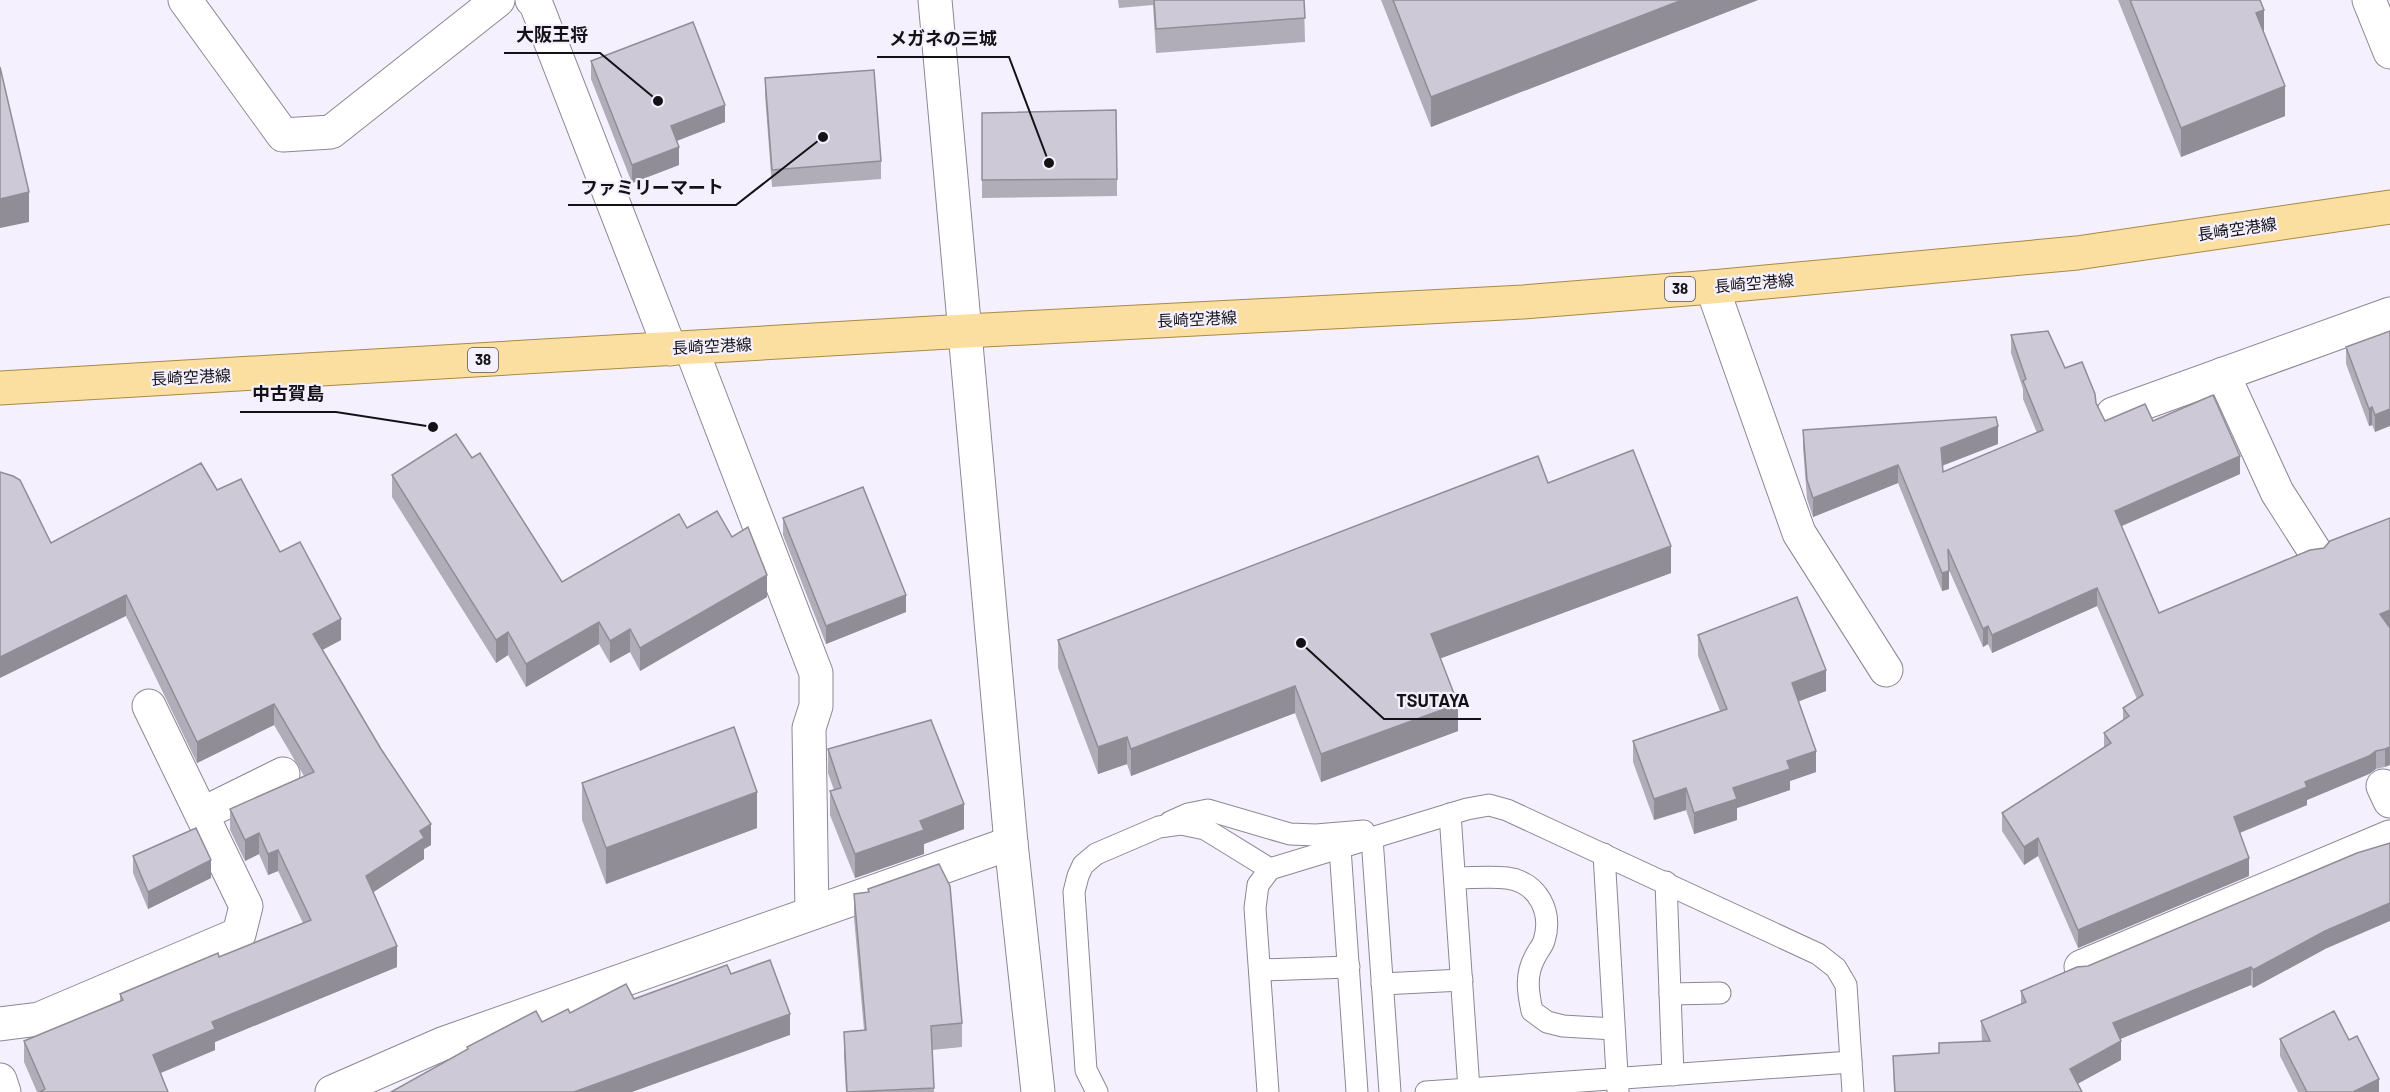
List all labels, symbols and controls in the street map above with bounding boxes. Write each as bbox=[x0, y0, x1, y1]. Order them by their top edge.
callout: 大阪王将 bbox=[504, 17, 600, 53]
callout: メガネの三城 bbox=[877, 21, 1009, 57]
text: 大阪王将 bbox=[516, 23, 588, 45]
text: メガネの三城 bbox=[889, 27, 997, 49]
callout: ファミリーマート bbox=[568, 169, 736, 205]
text: ファミリーマート bbox=[580, 176, 724, 198]
street label: 長崎空港線 bbox=[2196, 214, 2278, 243]
street label: 長崎空港線 bbox=[1713, 270, 1795, 295]
road number: 38 bbox=[1665, 277, 1695, 301]
street label: 長崎空港線 bbox=[1157, 307, 1237, 330]
street label: 長崎空港線 bbox=[672, 334, 752, 357]
road number: 38 bbox=[468, 348, 498, 372]
street label: 長崎空港線 bbox=[151, 365, 231, 388]
callout: 中古賀島 bbox=[240, 376, 336, 412]
text: 中古賀島 bbox=[252, 382, 324, 404]
callout: TSUTAYA bbox=[1384, 683, 1481, 719]
text: TSUTAYA bbox=[1396, 689, 1470, 711]

